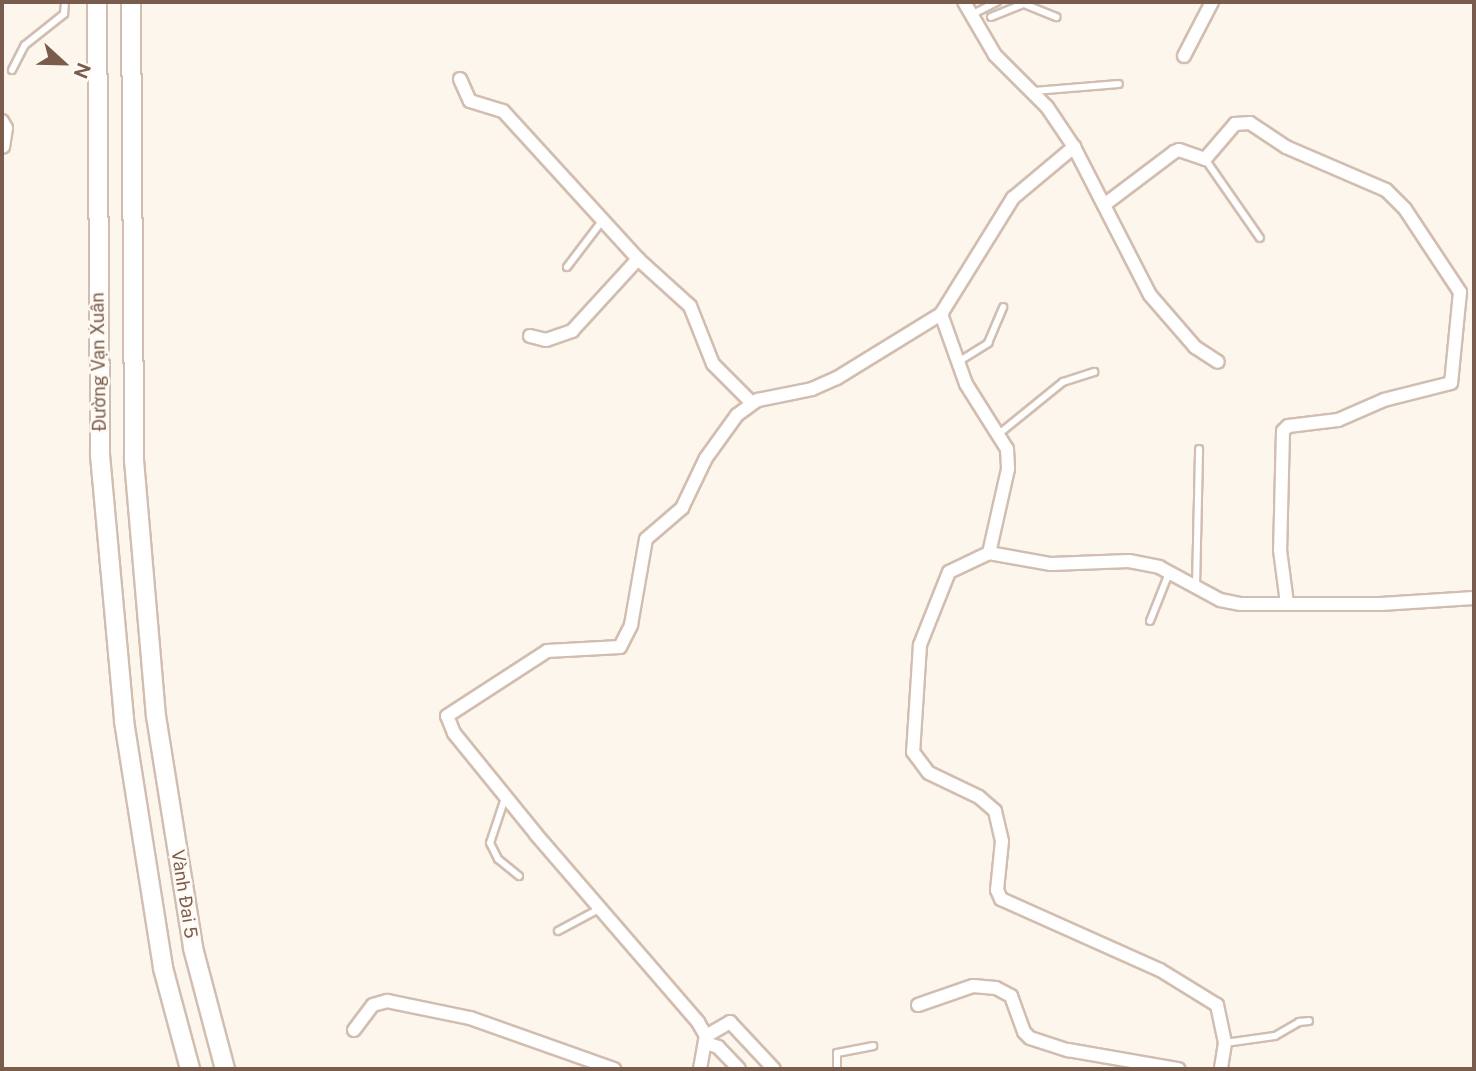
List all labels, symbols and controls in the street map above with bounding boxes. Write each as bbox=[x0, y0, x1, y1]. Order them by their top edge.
north arrow bbox=[28, 28, 98, 98]
text: N bbox=[69, 60, 95, 82]
street label: Đường Vạn Xuân bbox=[87, 292, 111, 432]
street label: Vành Đai 5 bbox=[166, 848, 202, 940]

